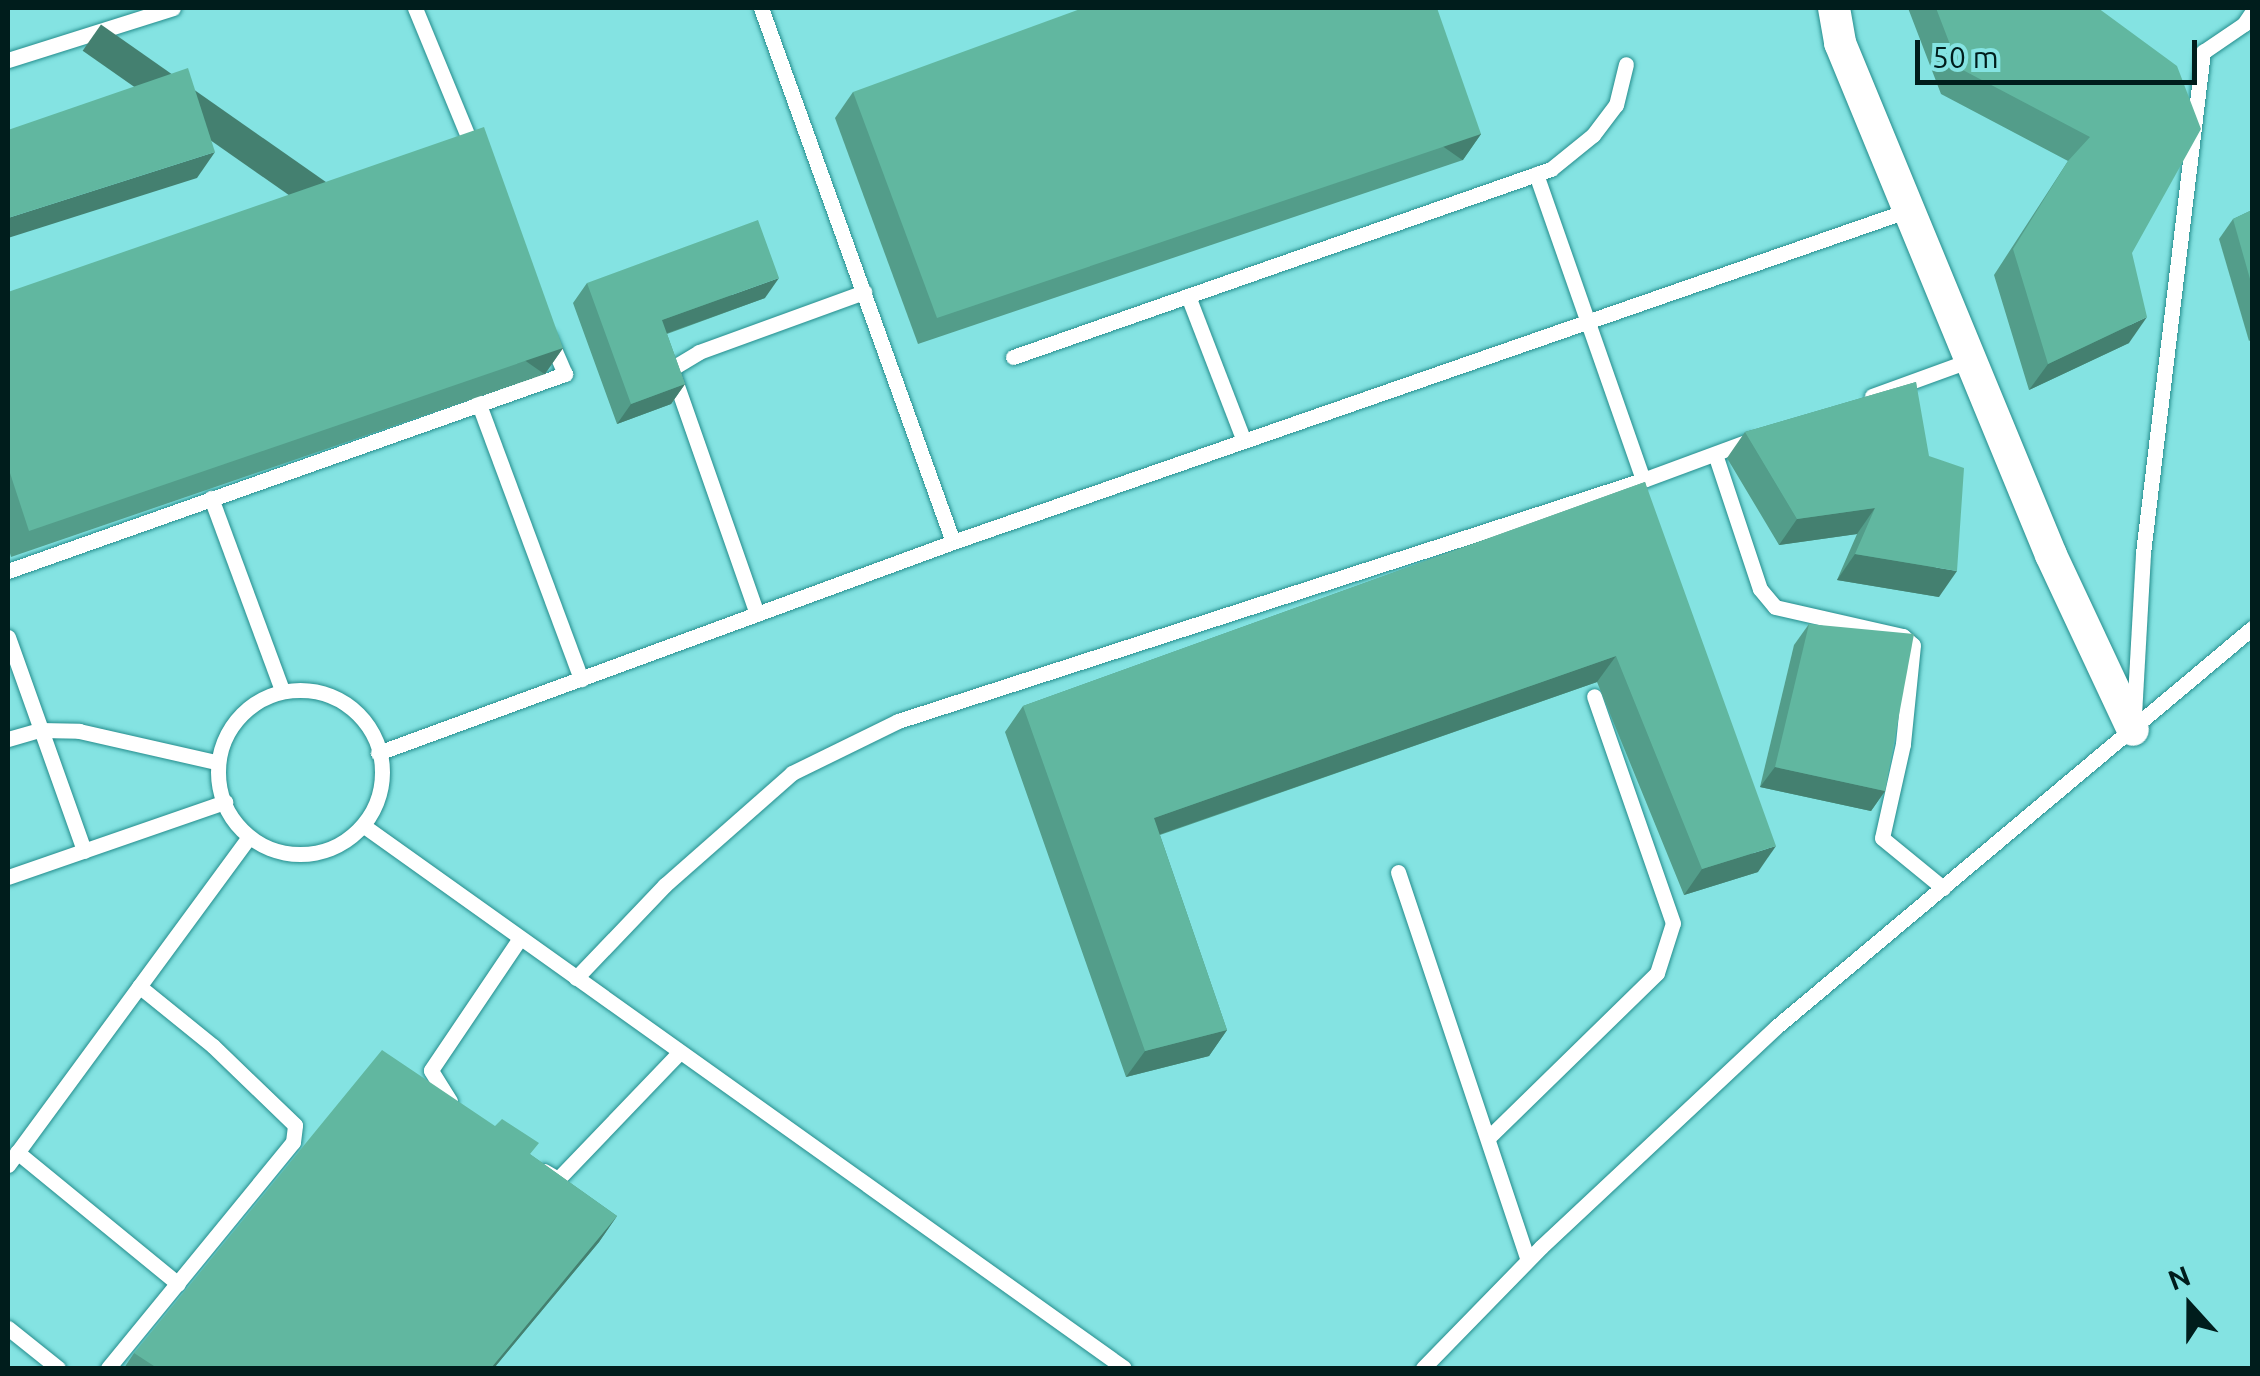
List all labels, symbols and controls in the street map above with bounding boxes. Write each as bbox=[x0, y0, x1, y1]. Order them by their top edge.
scale bar bbox=[1920, 20, 2202, 82]
text: 50 m bbox=[1932, 40, 1999, 74]
north arrow bbox=[2140, 1256, 2240, 1356]
text: N bbox=[2164, 1259, 2194, 1296]

